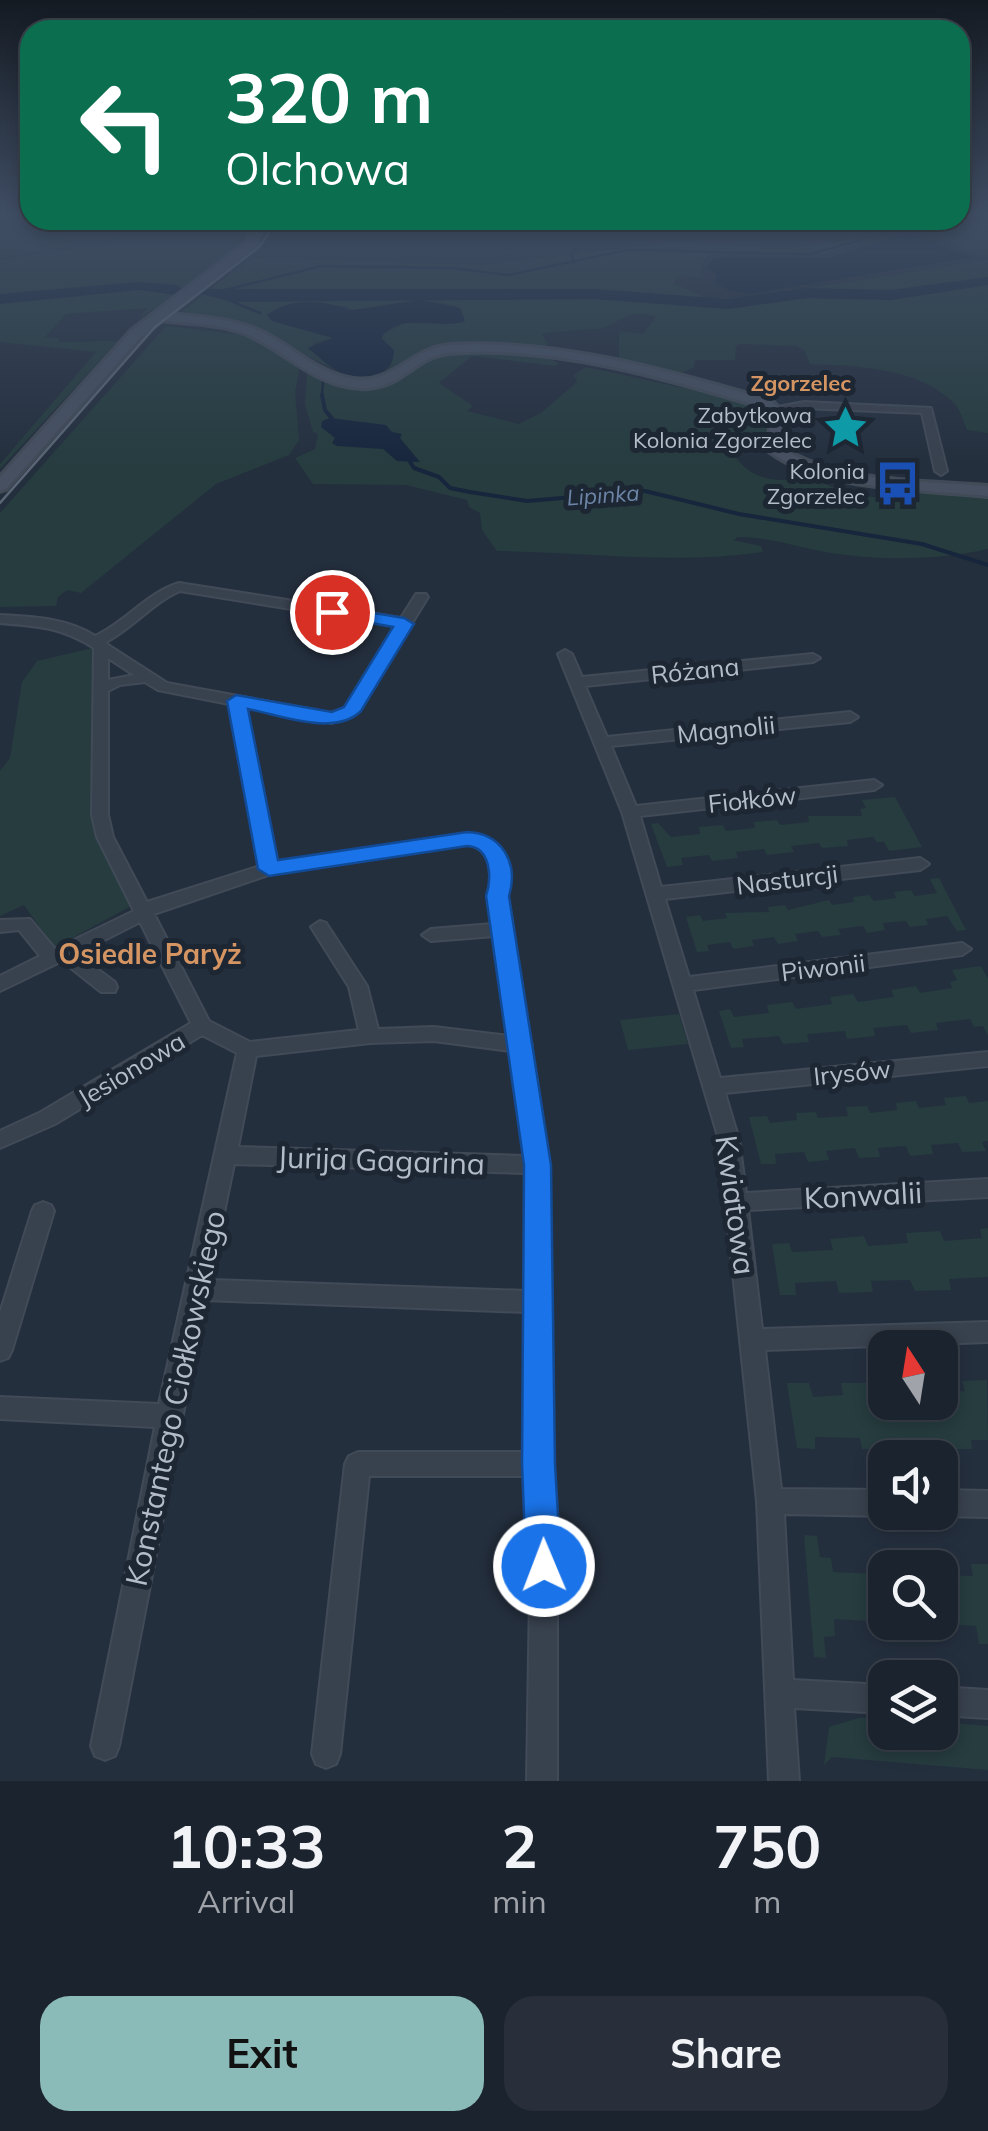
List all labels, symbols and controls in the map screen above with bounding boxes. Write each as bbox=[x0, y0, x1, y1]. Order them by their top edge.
text: 320 m bbox=[225, 53, 433, 141]
icon: left bbox=[60, 60, 190, 190]
text: Olchowa bbox=[225, 140, 410, 196]
district label: Zgorzelec bbox=[751, 369, 851, 397]
place label: Zabytkowa Kolonia Zgorzelec bbox=[633, 401, 812, 454]
place icon: Zabytkowa Kolonia Zgorzelec bbox=[821, 404, 869, 452]
place label: Kolonia Zgorzelec bbox=[767, 457, 865, 510]
bus stop icon: Kolonia Zgorzelec bbox=[874, 460, 922, 508]
water label: Lipinka bbox=[566, 478, 640, 512]
pin bbox=[290, 570, 375, 655]
icon: arrive bbox=[305, 585, 360, 640]
street label: Różana bbox=[649, 650, 741, 690]
street label: Magnolii bbox=[675, 708, 777, 750]
street label: Fiołków bbox=[706, 779, 798, 819]
street label: Nasturcji bbox=[734, 857, 840, 901]
district label: Osiedle Paryż bbox=[58, 936, 242, 971]
street label: Piwonii bbox=[779, 946, 867, 988]
street label: Jesionowa bbox=[72, 1025, 190, 1113]
street label: Irysów bbox=[812, 1053, 892, 1091]
street label: Kwiatowa bbox=[707, 1133, 765, 1277]
street label: Jurija Gagarina bbox=[276, 1137, 486, 1183]
street label: Konwalii bbox=[803, 1173, 923, 1217]
street label: Konstantego Ciołkowskiego bbox=[117, 1207, 233, 1589]
north arrow bbox=[868, 1330, 958, 1420]
map controls bbox=[868, 1330, 958, 1750]
button: sound bbox=[868, 1440, 958, 1530]
position arrow bbox=[492, 1514, 596, 1618]
button: search bbox=[868, 1550, 958, 1640]
button: layers bbox=[868, 1660, 958, 1750]
text: 10:33 bbox=[167, 1808, 326, 1883]
text: 2 bbox=[501, 1808, 537, 1883]
text: 750 bbox=[713, 1808, 821, 1883]
text: Arrival bbox=[197, 1881, 295, 1921]
text: min bbox=[492, 1881, 547, 1921]
text: m bbox=[753, 1881, 781, 1921]
button: Exit bbox=[40, 1996, 484, 2111]
button: Share bbox=[504, 1996, 948, 2111]

